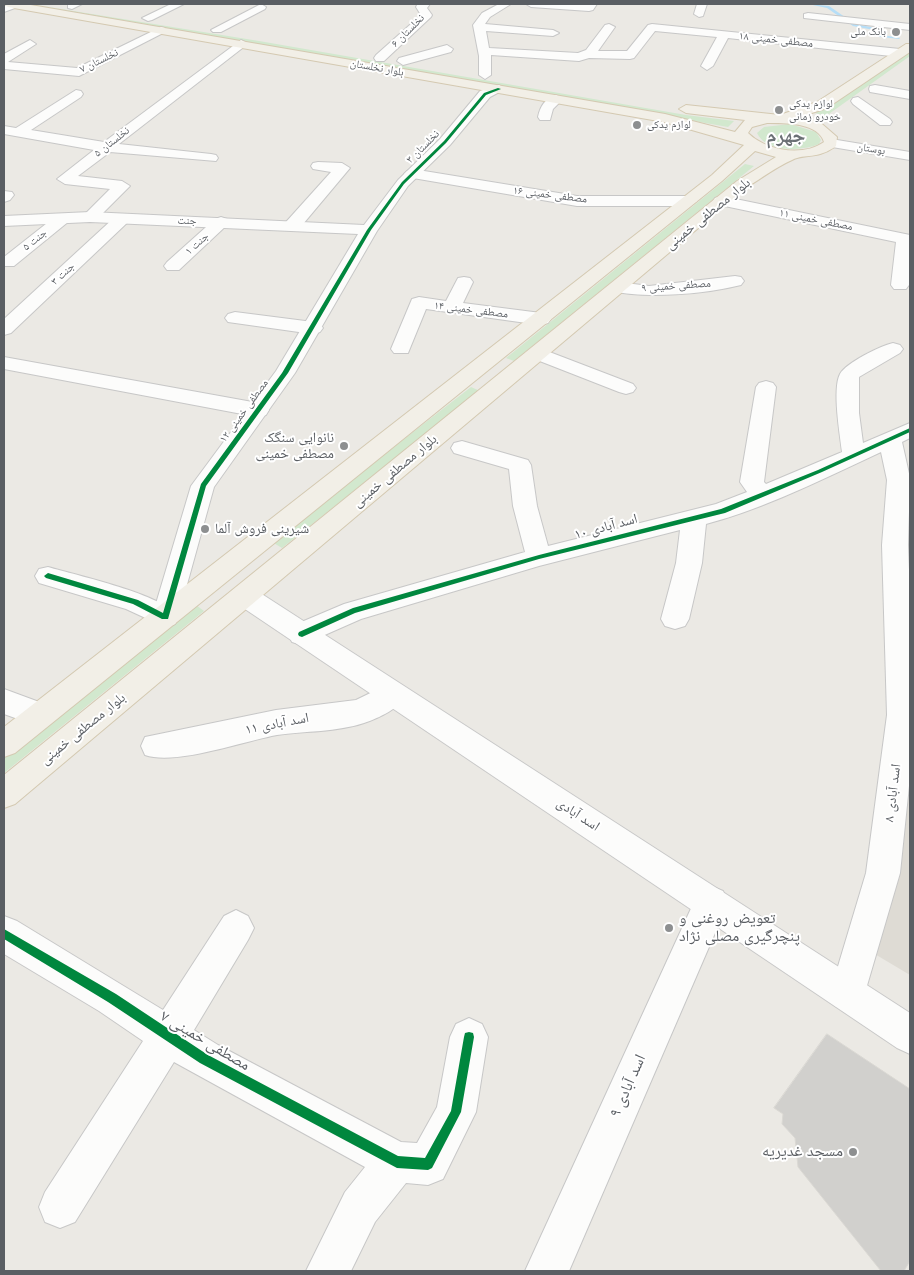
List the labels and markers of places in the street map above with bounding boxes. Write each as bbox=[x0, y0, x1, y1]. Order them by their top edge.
place label: بانک ملی bbox=[850, 25, 886, 39]
marker: بانک ملی bbox=[890, 26, 902, 38]
place label: لوازم یدکی خودرو زمانی bbox=[789, 97, 841, 123]
marker: لوازم یدکی خودرو زمانی bbox=[773, 104, 785, 116]
place label: لوازم یدکی bbox=[647, 118, 691, 132]
marker: لوازم یدکی bbox=[631, 119, 643, 131]
place label: نانوایی سنگک مصطفی خمینی bbox=[256, 430, 334, 462]
marker: نانوایی سنگک مصطفی خمینی bbox=[338, 440, 350, 452]
place label: شیرینی فروش آلما bbox=[215, 521, 309, 537]
marker: شیرینی فروش آلما bbox=[199, 523, 211, 535]
place label: تعویض روغنی و پنچرگیری مصلی نژاد bbox=[679, 909, 800, 947]
marker: تعویض روغنی و پنچرگیری مصلی نژاد bbox=[663, 922, 675, 934]
place label: مسجد غدیریه bbox=[762, 1142, 843, 1162]
marker: مسجد غدیریه bbox=[847, 1146, 859, 1158]

